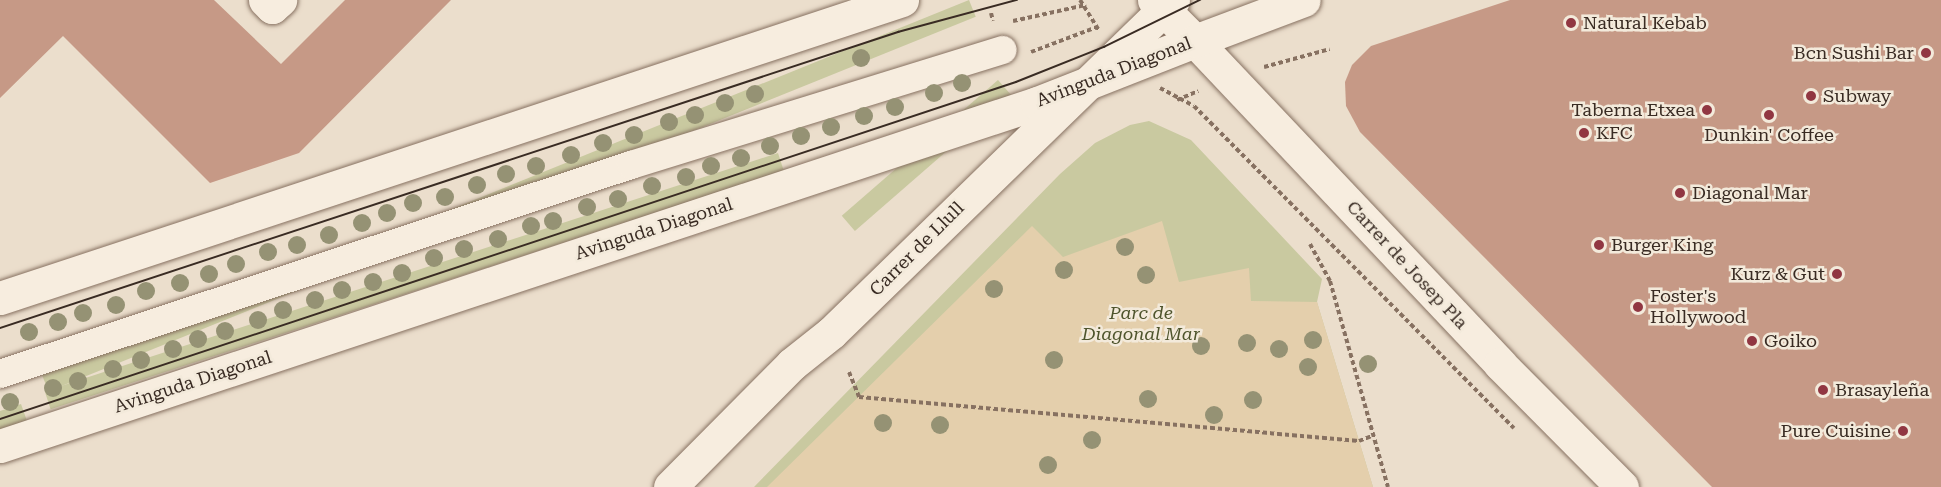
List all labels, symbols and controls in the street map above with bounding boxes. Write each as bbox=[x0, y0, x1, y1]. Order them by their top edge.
place label: Natural Kebab bbox=[1583, 12, 1707, 34]
marker: Natural Kebab bbox=[1564, 16, 1578, 30]
street label: Avinguda Diagonal bbox=[1033, 32, 1195, 112]
place label: Bcn Sushi Bar bbox=[1794, 42, 1914, 64]
marker: Bcn Sushi Bar bbox=[1919, 46, 1933, 60]
place label: Subway bbox=[1823, 85, 1891, 107]
marker: Subway bbox=[1804, 89, 1818, 103]
place label: Taberna Etxea bbox=[1571, 99, 1695, 121]
marker: Taberna Etxea bbox=[1700, 103, 1714, 117]
marker: Dunkin' Coffee bbox=[1762, 108, 1776, 122]
place label: KFC bbox=[1596, 122, 1633, 144]
place label: Dunkin' Coffee bbox=[1704, 124, 1834, 146]
marker: KFC bbox=[1577, 126, 1591, 140]
place label: Diagonal Mar bbox=[1692, 182, 1808, 204]
marker: Diagonal Mar bbox=[1673, 186, 1687, 200]
street label: Avinguda Diagonal bbox=[573, 193, 735, 265]
street label: Carrer de Josep Pla bbox=[1342, 196, 1472, 334]
street label: Carrer de Llull bbox=[865, 197, 969, 301]
place label: Burger King bbox=[1611, 234, 1714, 256]
marker: Burger King bbox=[1592, 238, 1606, 252]
place label: Kurz & Gut bbox=[1730, 263, 1825, 285]
marker: Kurz & Gut bbox=[1830, 267, 1844, 281]
place label: Foster's Hollywood bbox=[1650, 286, 1746, 328]
marker: Foster's Hollywood bbox=[1631, 300, 1645, 314]
park label: Parc de Diagonal Mar bbox=[1082, 303, 1200, 346]
place label: Goiko bbox=[1764, 330, 1817, 352]
marker: Goiko bbox=[1745, 334, 1759, 348]
street label: Avinguda Diagonal bbox=[112, 346, 274, 418]
place label: Brasayleña bbox=[1835, 379, 1929, 401]
marker: Brasayleña bbox=[1816, 383, 1830, 397]
place label: Pure Cuisine bbox=[1780, 420, 1891, 442]
marker: Pure Cuisine bbox=[1896, 424, 1910, 438]

